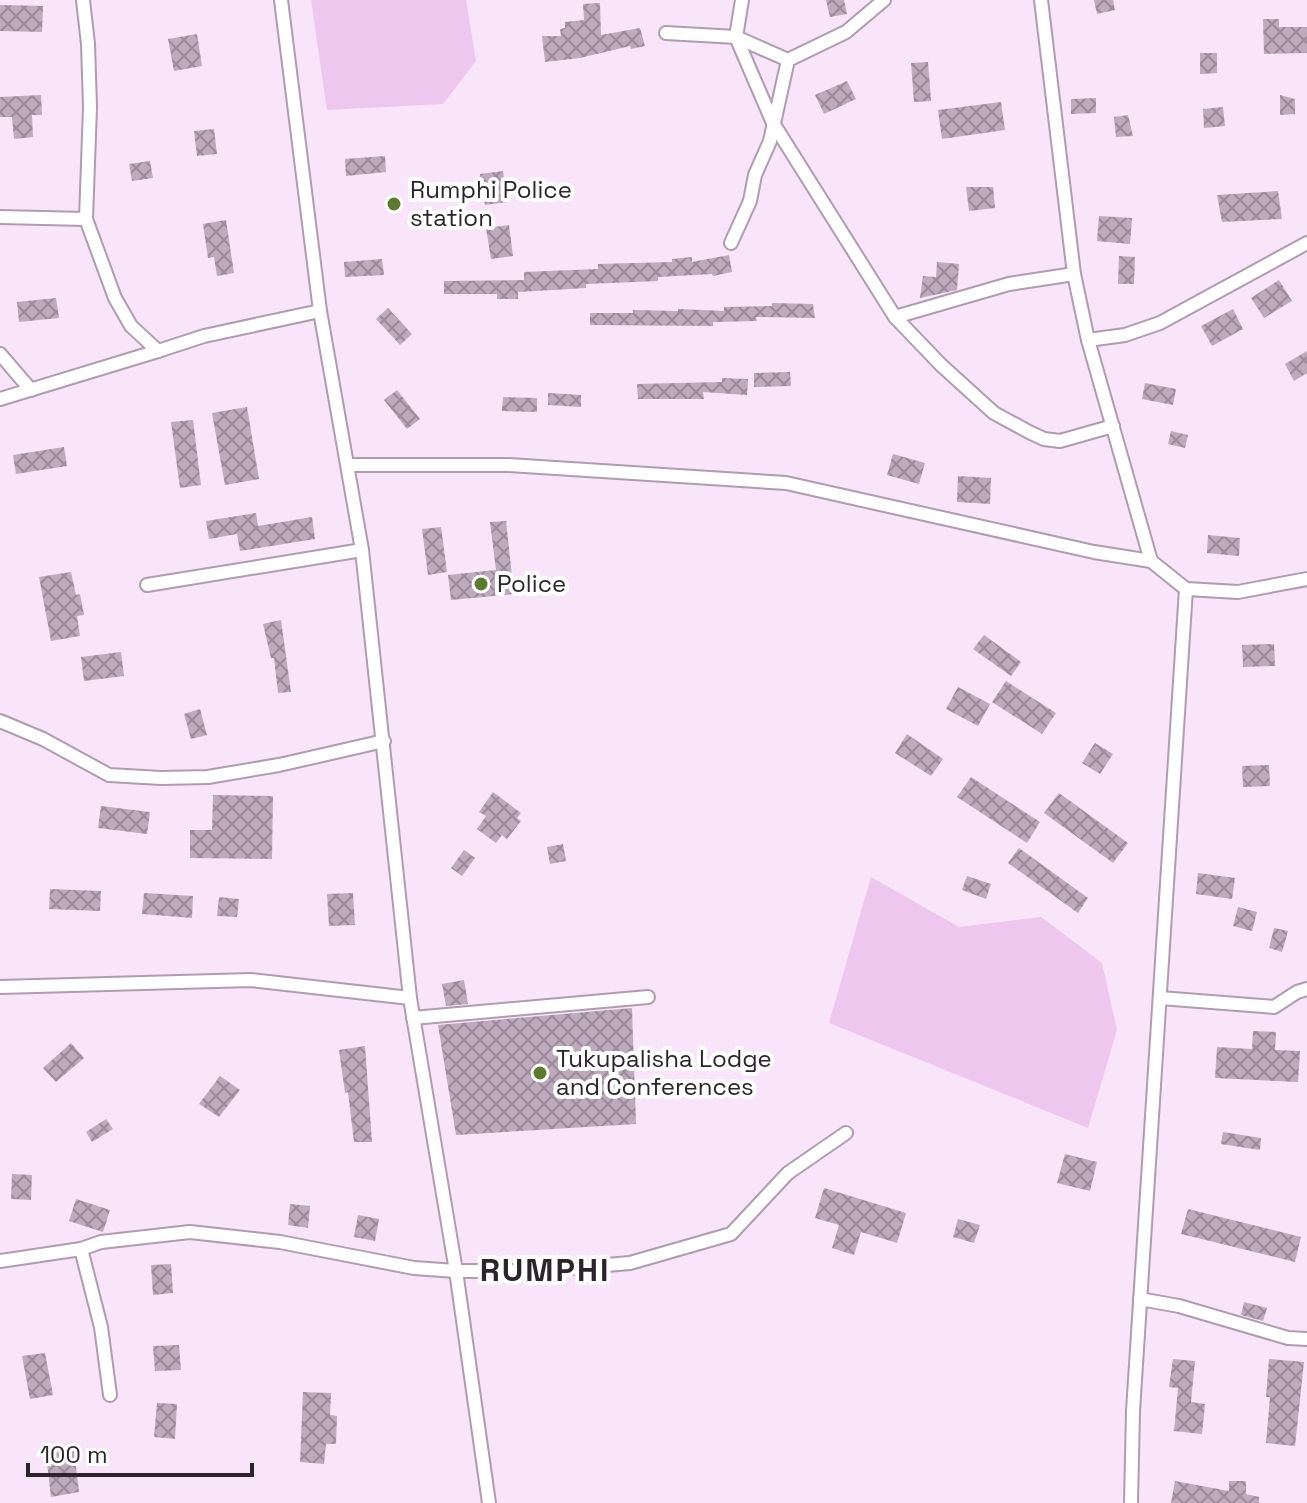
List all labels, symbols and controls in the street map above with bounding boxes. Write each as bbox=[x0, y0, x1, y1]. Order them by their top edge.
place label: Rumphi Police station bbox=[410, 174, 572, 233]
marker: Rumphi Police station bbox=[385, 195, 403, 213]
place label: Police bbox=[497, 568, 566, 599]
marker: Police bbox=[472, 575, 490, 593]
place label: Tukupalisha Lodge and Conferences bbox=[556, 1043, 772, 1102]
marker: Tukupalisha Lodge and Conferences bbox=[531, 1064, 549, 1082]
district label: RUMPHI bbox=[480, 1250, 610, 1290]
scale bar bbox=[28, 1427, 252, 1477]
text: 100 m bbox=[40, 1439, 108, 1470]

